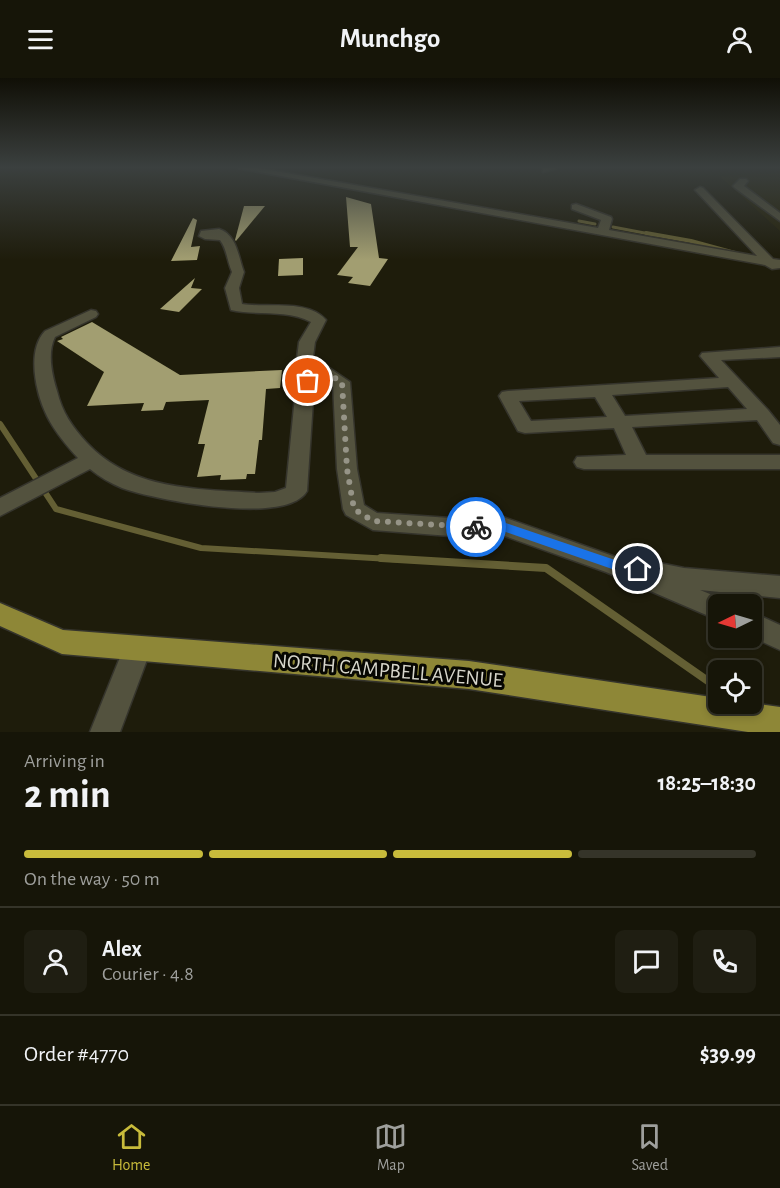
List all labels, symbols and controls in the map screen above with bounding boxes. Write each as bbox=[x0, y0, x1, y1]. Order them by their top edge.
icon: menu bbox=[24, 23, 57, 56]
icon: person bbox=[723, 23, 756, 56]
text: Munchgo bbox=[340, 25, 440, 52]
pin bbox=[282, 355, 333, 406]
icon: bag bbox=[291, 364, 324, 397]
courier bbox=[446, 497, 506, 557]
icon: bike bbox=[460, 511, 493, 544]
pin bbox=[612, 543, 663, 594]
icon: home bbox=[621, 552, 654, 585]
north arrow bbox=[708, 594, 762, 648]
map controls bbox=[708, 594, 762, 714]
street label: NORTH CAMPBELL AVENUE bbox=[272, 650, 504, 691]
button: locate bbox=[708, 660, 762, 714]
text: Arriving in bbox=[24, 751, 105, 771]
text: 18:25–18:30 bbox=[657, 772, 756, 794]
text: 2 min bbox=[24, 776, 111, 815]
text: On the way · 50 m bbox=[24, 869, 160, 889]
button: person bbox=[24, 930, 87, 993]
button: chat bbox=[615, 930, 678, 993]
button: phone bbox=[693, 930, 756, 993]
text: Alex bbox=[102, 938, 142, 960]
text: Courier · 4.8 bbox=[102, 964, 194, 984]
text: Order #4770 bbox=[24, 1043, 129, 1065]
text: $39.99 bbox=[700, 1043, 756, 1065]
tab: Home bbox=[112, 1120, 150, 1175]
tab: Map bbox=[374, 1120, 407, 1175]
tab: Saved bbox=[631, 1120, 668, 1175]

